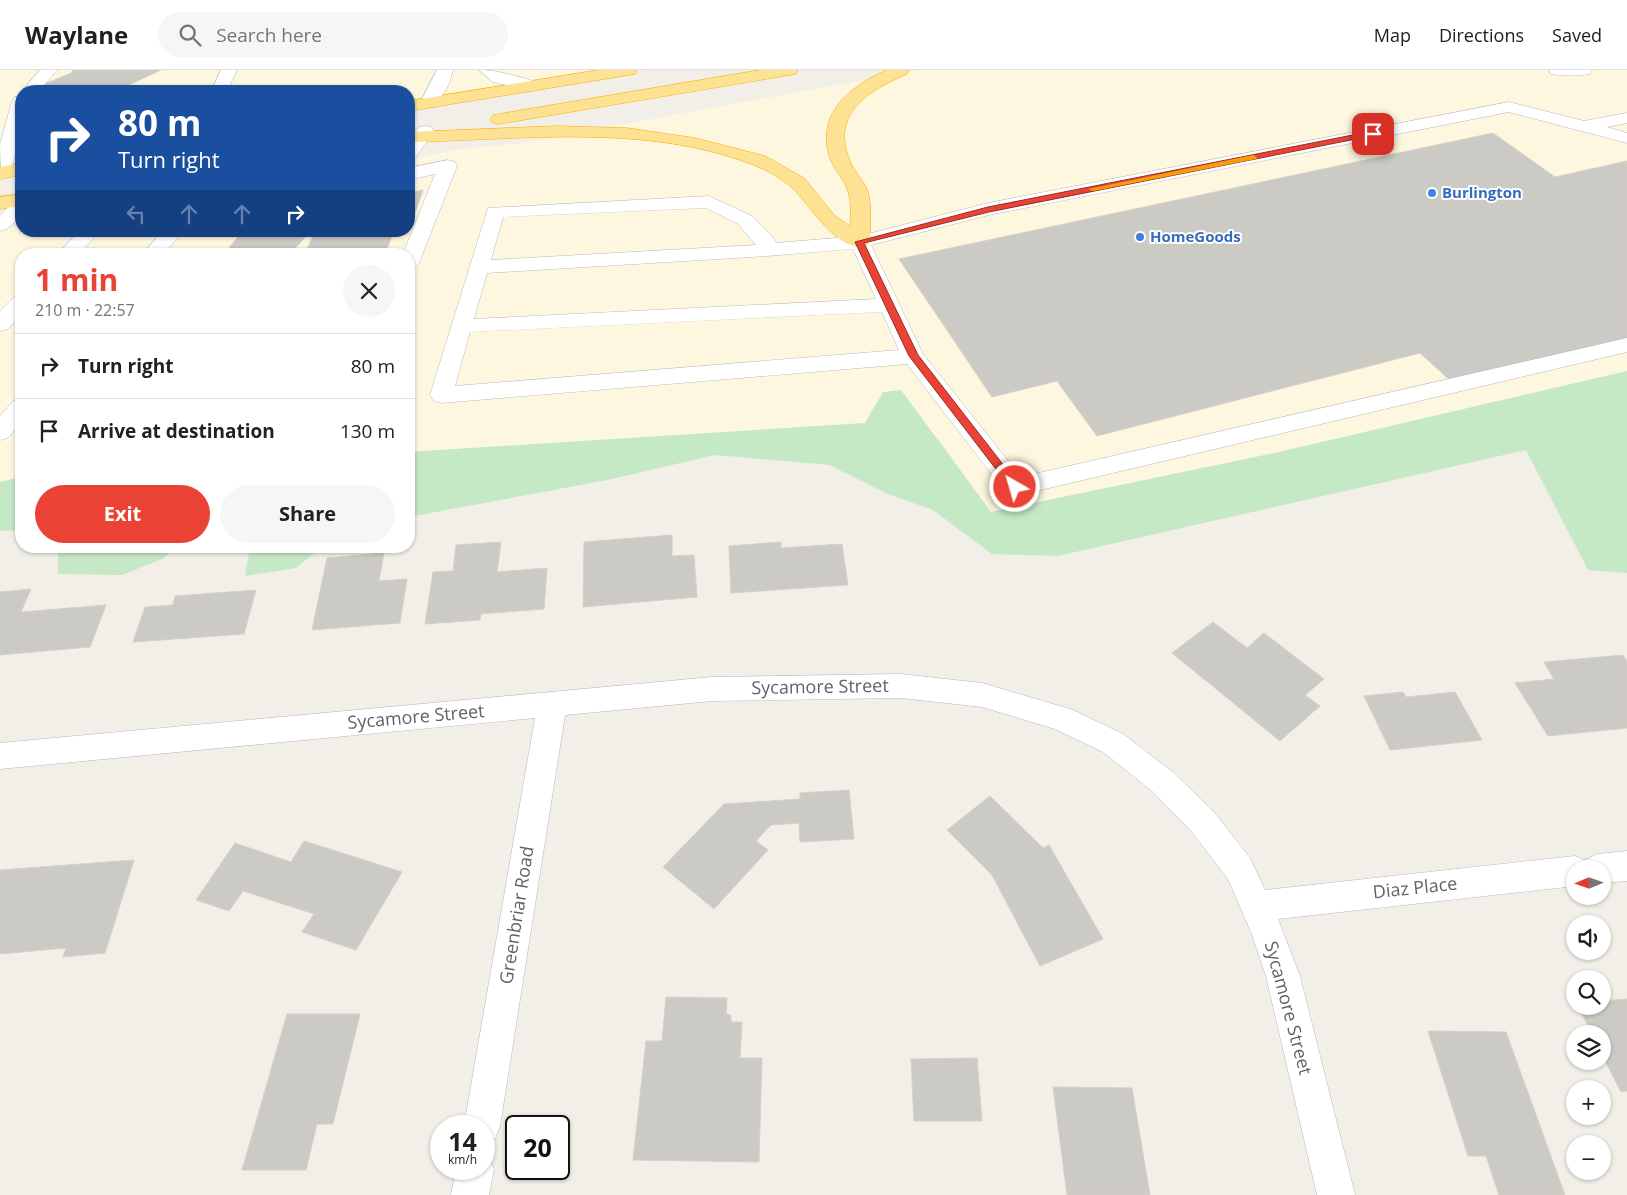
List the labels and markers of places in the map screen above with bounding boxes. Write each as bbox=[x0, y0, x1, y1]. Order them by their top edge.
pin bbox=[1352, 113, 1394, 155]
place label: Burlington bbox=[1442, 182, 1522, 202]
marker: Burlington bbox=[1426, 187, 1438, 199]
place label: HomeGoods bbox=[1150, 226, 1241, 246]
marker: HomeGoods bbox=[1134, 231, 1146, 243]

